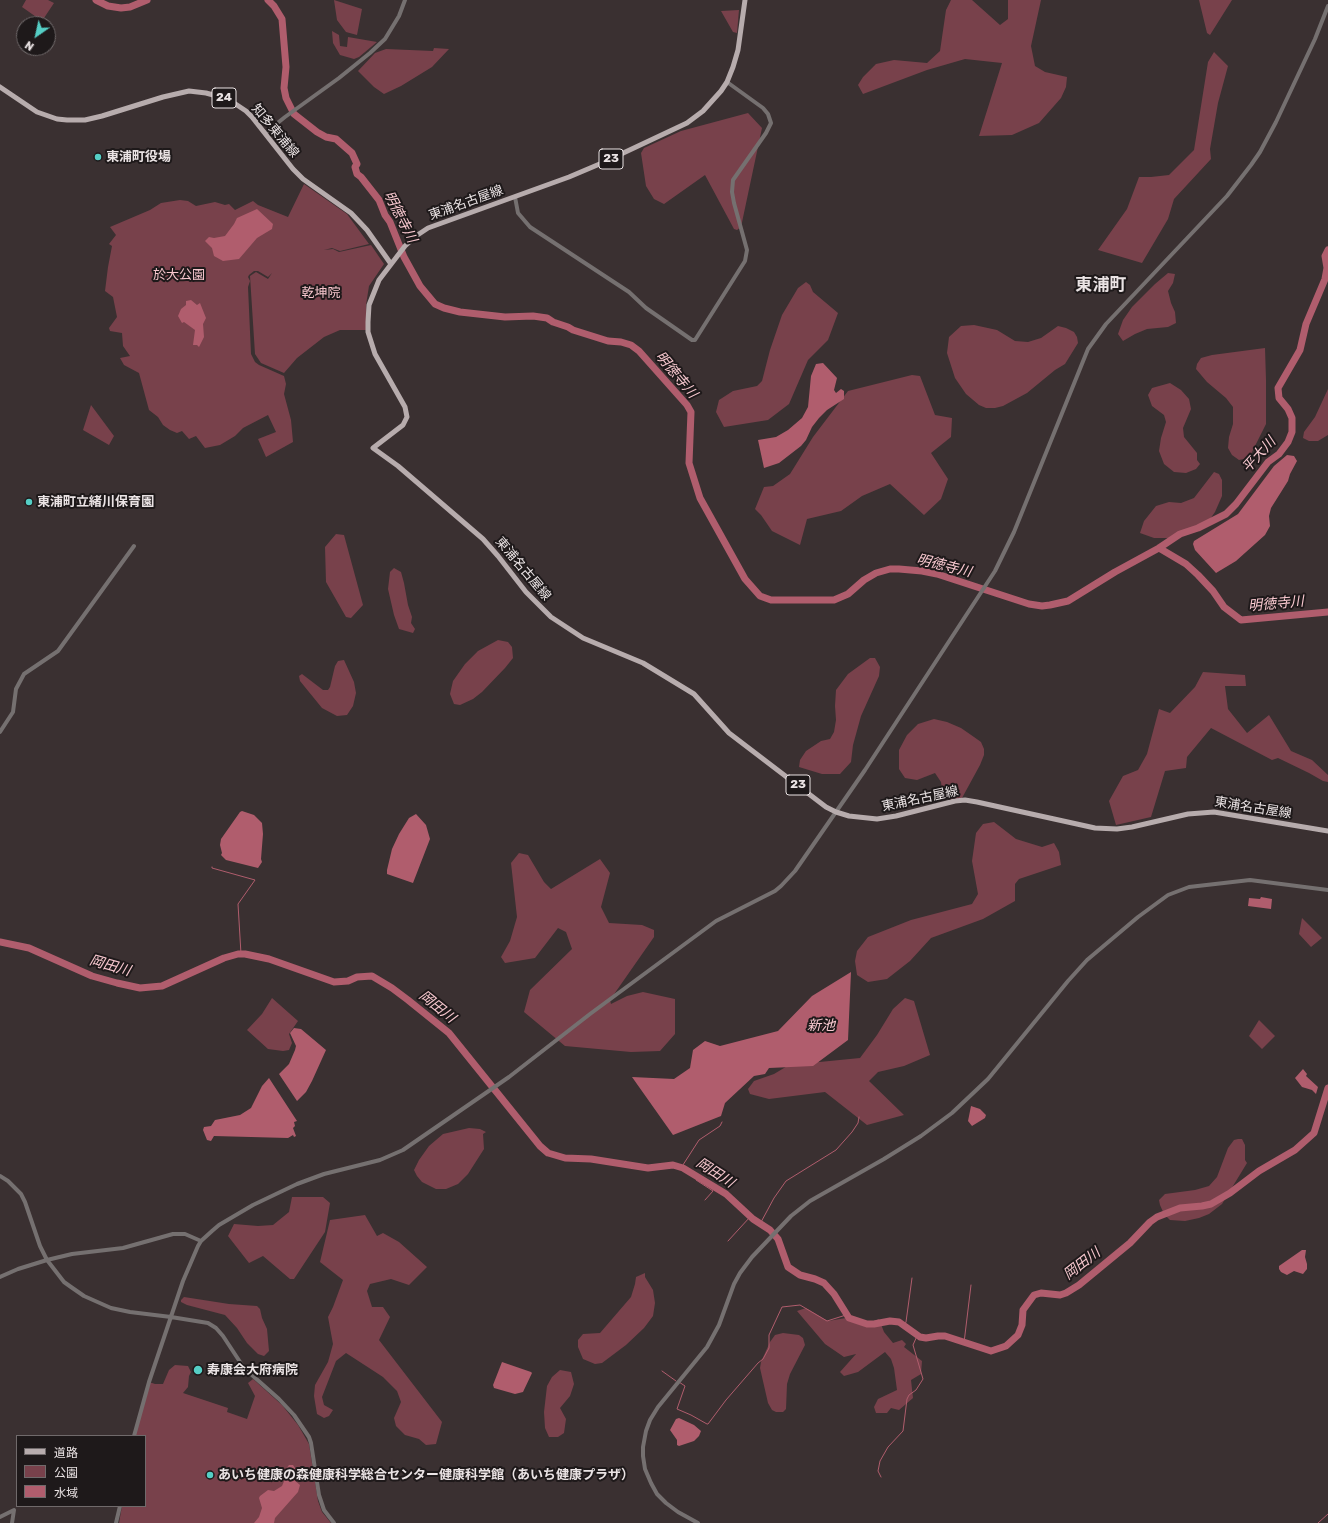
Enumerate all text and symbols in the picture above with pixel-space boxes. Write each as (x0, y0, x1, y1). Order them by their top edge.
north arrow (16, 16, 56, 56)
text: N (23, 38, 36, 53)
road number: 24 (212, 88, 236, 108)
street label: 知多東浦線 (248, 101, 302, 161)
place label: 東浦町役場 (106, 149, 171, 165)
road number: 23 (599, 149, 623, 169)
marker: 東浦町役場 (93, 152, 103, 162)
street label: 東浦名古屋線 (427, 182, 505, 224)
water label: 明徳寺川 (380, 188, 420, 246)
park label: 於大公園 (153, 267, 205, 283)
district label: 東浦町 (1076, 275, 1126, 295)
park label: 乾坤院 (302, 285, 340, 301)
water label: 明徳寺川 (652, 348, 700, 402)
water label: 平大川 (1239, 434, 1279, 476)
place label: 東浦町立緒川保育園 (37, 494, 154, 510)
marker: 東浦町立緒川保育園 (24, 497, 34, 507)
street label: 東浦名古屋線 (492, 534, 554, 604)
water label: 明徳寺川 (915, 551, 973, 581)
water label: 明徳寺川 (1247, 593, 1305, 615)
road number: 23 (786, 775, 810, 795)
street label: 東浦名古屋線 (880, 783, 960, 815)
street label: 東浦名古屋線 (1213, 794, 1293, 822)
water label: 岡田川 (87, 952, 133, 980)
water label: 岡田川 (415, 987, 459, 1027)
water label: 新池 (807, 1018, 835, 1034)
water label: 岡田川 (693, 1155, 737, 1191)
water label: 岡田川 (1060, 1244, 1104, 1284)
place label: 寿康会大府病院 (207, 1362, 298, 1378)
marker: 寿康会大府病院 (192, 1364, 204, 1376)
legend (16, 1435, 146, 1507)
text: 道路 (54, 1446, 78, 1460)
text: 公園 (54, 1466, 78, 1480)
place label: あいち健康の森健康科学総合センター健康科学館（あいち健康プラザ） (218, 1467, 634, 1483)
marker: あいち健康の森健康科学総合センター健康科学館（あいち健康プラザ） (205, 1470, 215, 1480)
text: 水域 (54, 1486, 78, 1500)

